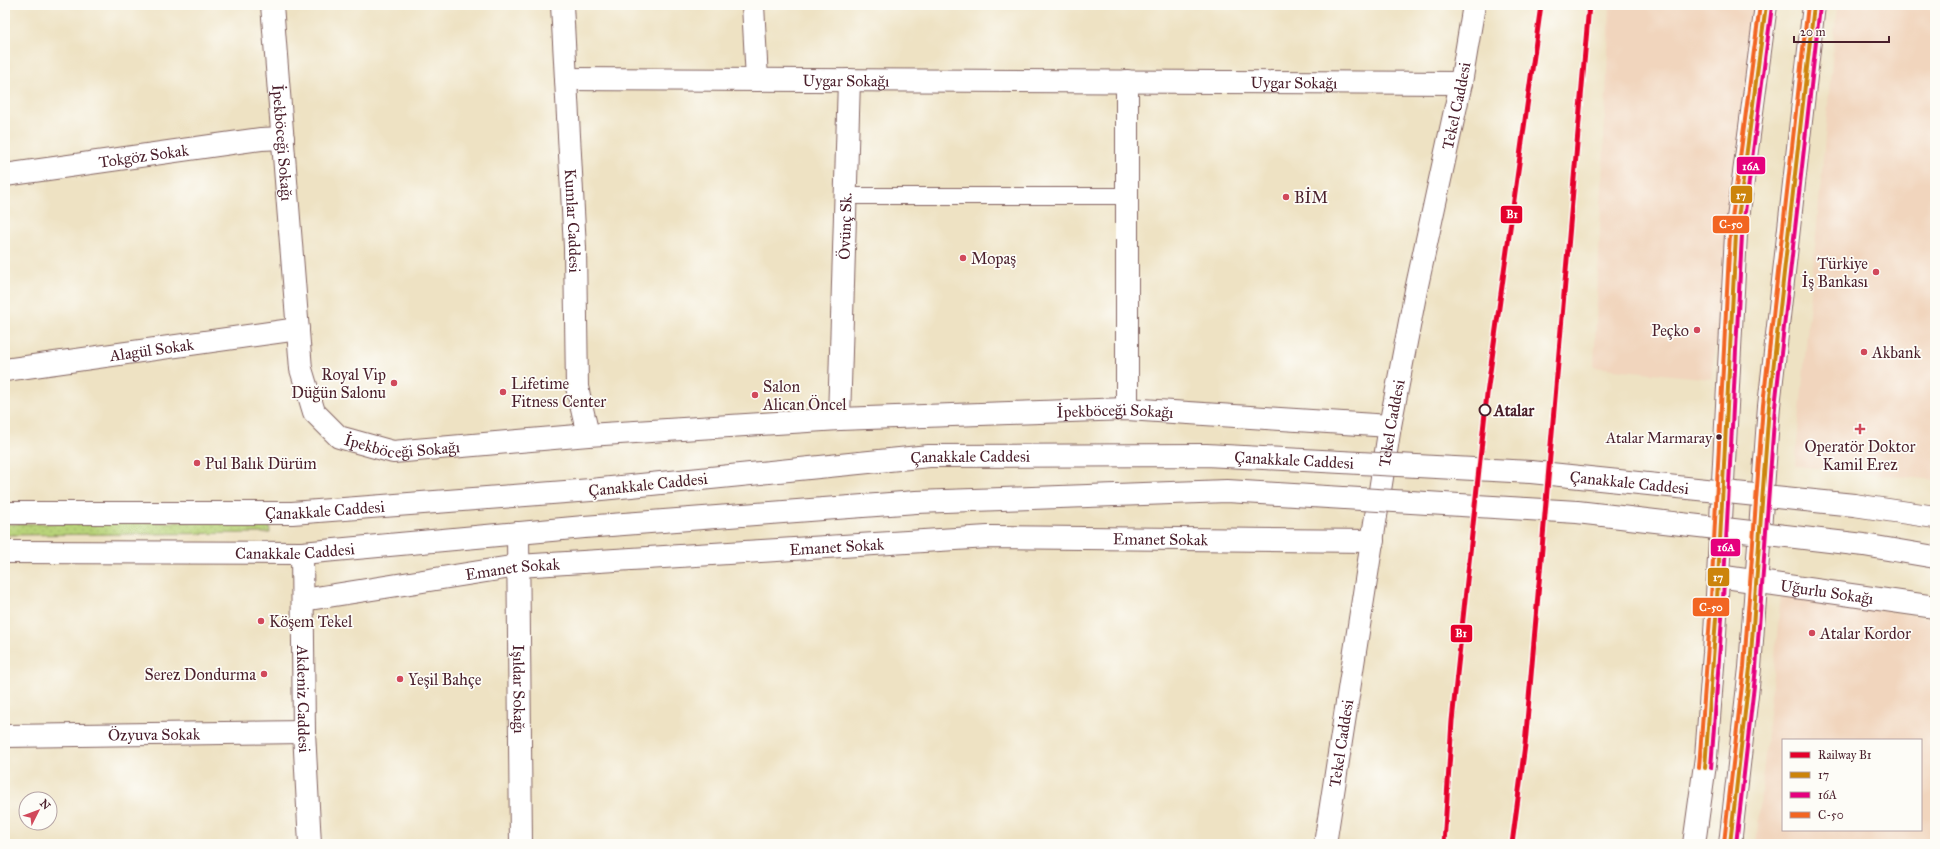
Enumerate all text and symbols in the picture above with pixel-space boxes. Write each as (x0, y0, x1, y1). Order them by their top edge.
scale bar (1794, 18, 1889, 44)
text: 20 m (1800, 25, 1826, 39)
street label: Tekel Caddesi (1438, 60, 1474, 151)
street label: Uygar Sokağı (802, 71, 890, 91)
street label: Uygar Sokağı (1250, 73, 1338, 93)
street label: İpekböceği Sokağı (268, 83, 297, 202)
street label: Tokgöz Sokak (98, 140, 190, 172)
line badge: 16A (1736, 156, 1766, 175)
text: 16A (1742, 160, 1760, 173)
street label: Kumlar Caddesi (561, 168, 584, 274)
line badge: 17 (1730, 185, 1753, 204)
place label: BİM (1294, 187, 1328, 207)
text: 17 (1736, 189, 1746, 202)
street label: Övünç Sk. (834, 192, 856, 260)
marker: BİM (1281, 192, 1291, 202)
line badge: B1 (1500, 205, 1523, 224)
text: B1 (1506, 208, 1518, 221)
line badge: C-50 (1712, 215, 1750, 234)
text: C-50 (1719, 218, 1743, 231)
place label: Mopaş (971, 249, 1016, 268)
marker: Mopaş (958, 253, 968, 263)
place label: Türkiye İş Bankası (1801, 254, 1869, 291)
marker: Türkiye İş Bankası (1871, 267, 1881, 277)
place label: Peçko (1651, 321, 1689, 340)
marker: Peçko (1692, 325, 1702, 335)
street label: Alagül Sokak (107, 335, 195, 365)
place label: Akbank (1871, 343, 1921, 362)
marker: Akbank (1859, 347, 1869, 357)
place label: Royal Vip Düğün Salonu (291, 365, 386, 403)
place label: Lifetime Fitness Center (511, 374, 606, 411)
place label: Salon Alican Öncel (762, 377, 847, 414)
street label: Tekel Caddesi (1375, 377, 1409, 468)
marker: Royal Vip Düğün Salonu (389, 378, 399, 388)
marker: Lifetime Fitness Center (498, 387, 508, 397)
marker: Salon Alican Öncel (750, 390, 760, 400)
street label: İpekböceği Sokağı (1056, 400, 1175, 423)
place label: Atalar (1493, 401, 1535, 420)
marker: Atalar (1478, 403, 1492, 417)
marker: Operatör Doktor Kamil Erez (1854, 423, 1866, 435)
street label: İpekböceği Sokağı (342, 429, 461, 462)
place label: Atalar Marmaray (1605, 429, 1713, 447)
marker: Atalar Marmaray (1714, 432, 1724, 442)
place label: Operatör Doktor Kamil Erez (1805, 437, 1915, 474)
street label: Çanakkale Caddesi (910, 447, 1031, 468)
street label: Çanakkale Caddesi (1234, 447, 1355, 473)
place label: Pul Balık Dürüm (205, 454, 317, 473)
marker: Pul Balık Dürüm (192, 458, 202, 468)
street label: Çanakkale Caddesi (1569, 467, 1690, 498)
street label: Çanakkale Caddesi (588, 469, 709, 500)
street label: Çanakkale Caddesi (265, 497, 386, 523)
street label: Emanet Sokak (1113, 529, 1209, 549)
street label: Emanet Sokak (789, 534, 885, 559)
line badge: 16A (1710, 538, 1741, 557)
street label: Canakkale Caddesi (235, 539, 356, 563)
text: 16A (1717, 541, 1735, 554)
street label: Emanet Sokak (464, 554, 561, 584)
line badge: 17 (1707, 567, 1730, 587)
text: 17 (1713, 571, 1723, 584)
street label: Uğurlu Sokağı (1779, 576, 1875, 609)
line badge: C-50 (1692, 597, 1730, 617)
text: C-50 (1699, 601, 1723, 614)
place label: Köşem Tekel (269, 612, 353, 631)
marker: Köşem Tekel (256, 616, 266, 626)
line badge: B1 (1450, 624, 1473, 643)
place label: Atalar Kordor (1819, 624, 1911, 643)
text: B1 (1455, 627, 1467, 640)
marker: Atalar Kordor (1807, 628, 1817, 638)
street label: Akdeniz Caddesi (293, 644, 314, 754)
street label: Işıldar Sokağı (509, 644, 529, 734)
place label: Serez Dondurma (145, 665, 256, 684)
marker: Serez Dondurma (259, 669, 269, 679)
place label: Yeşil Bahçe (408, 670, 482, 689)
marker: Yeşil Bahçe (395, 674, 405, 684)
street label: Tekel Caddesi (1325, 697, 1357, 789)
street label: Özyuva Sokak (108, 724, 201, 745)
legend (1782, 739, 1922, 831)
text: Railway B1 (1818, 748, 1872, 762)
text: 17 (1818, 768, 1829, 782)
text: 16A (1818, 788, 1837, 802)
north arrow (18, 791, 58, 831)
text: N (37, 797, 53, 813)
text: C-50 (1818, 808, 1844, 822)

